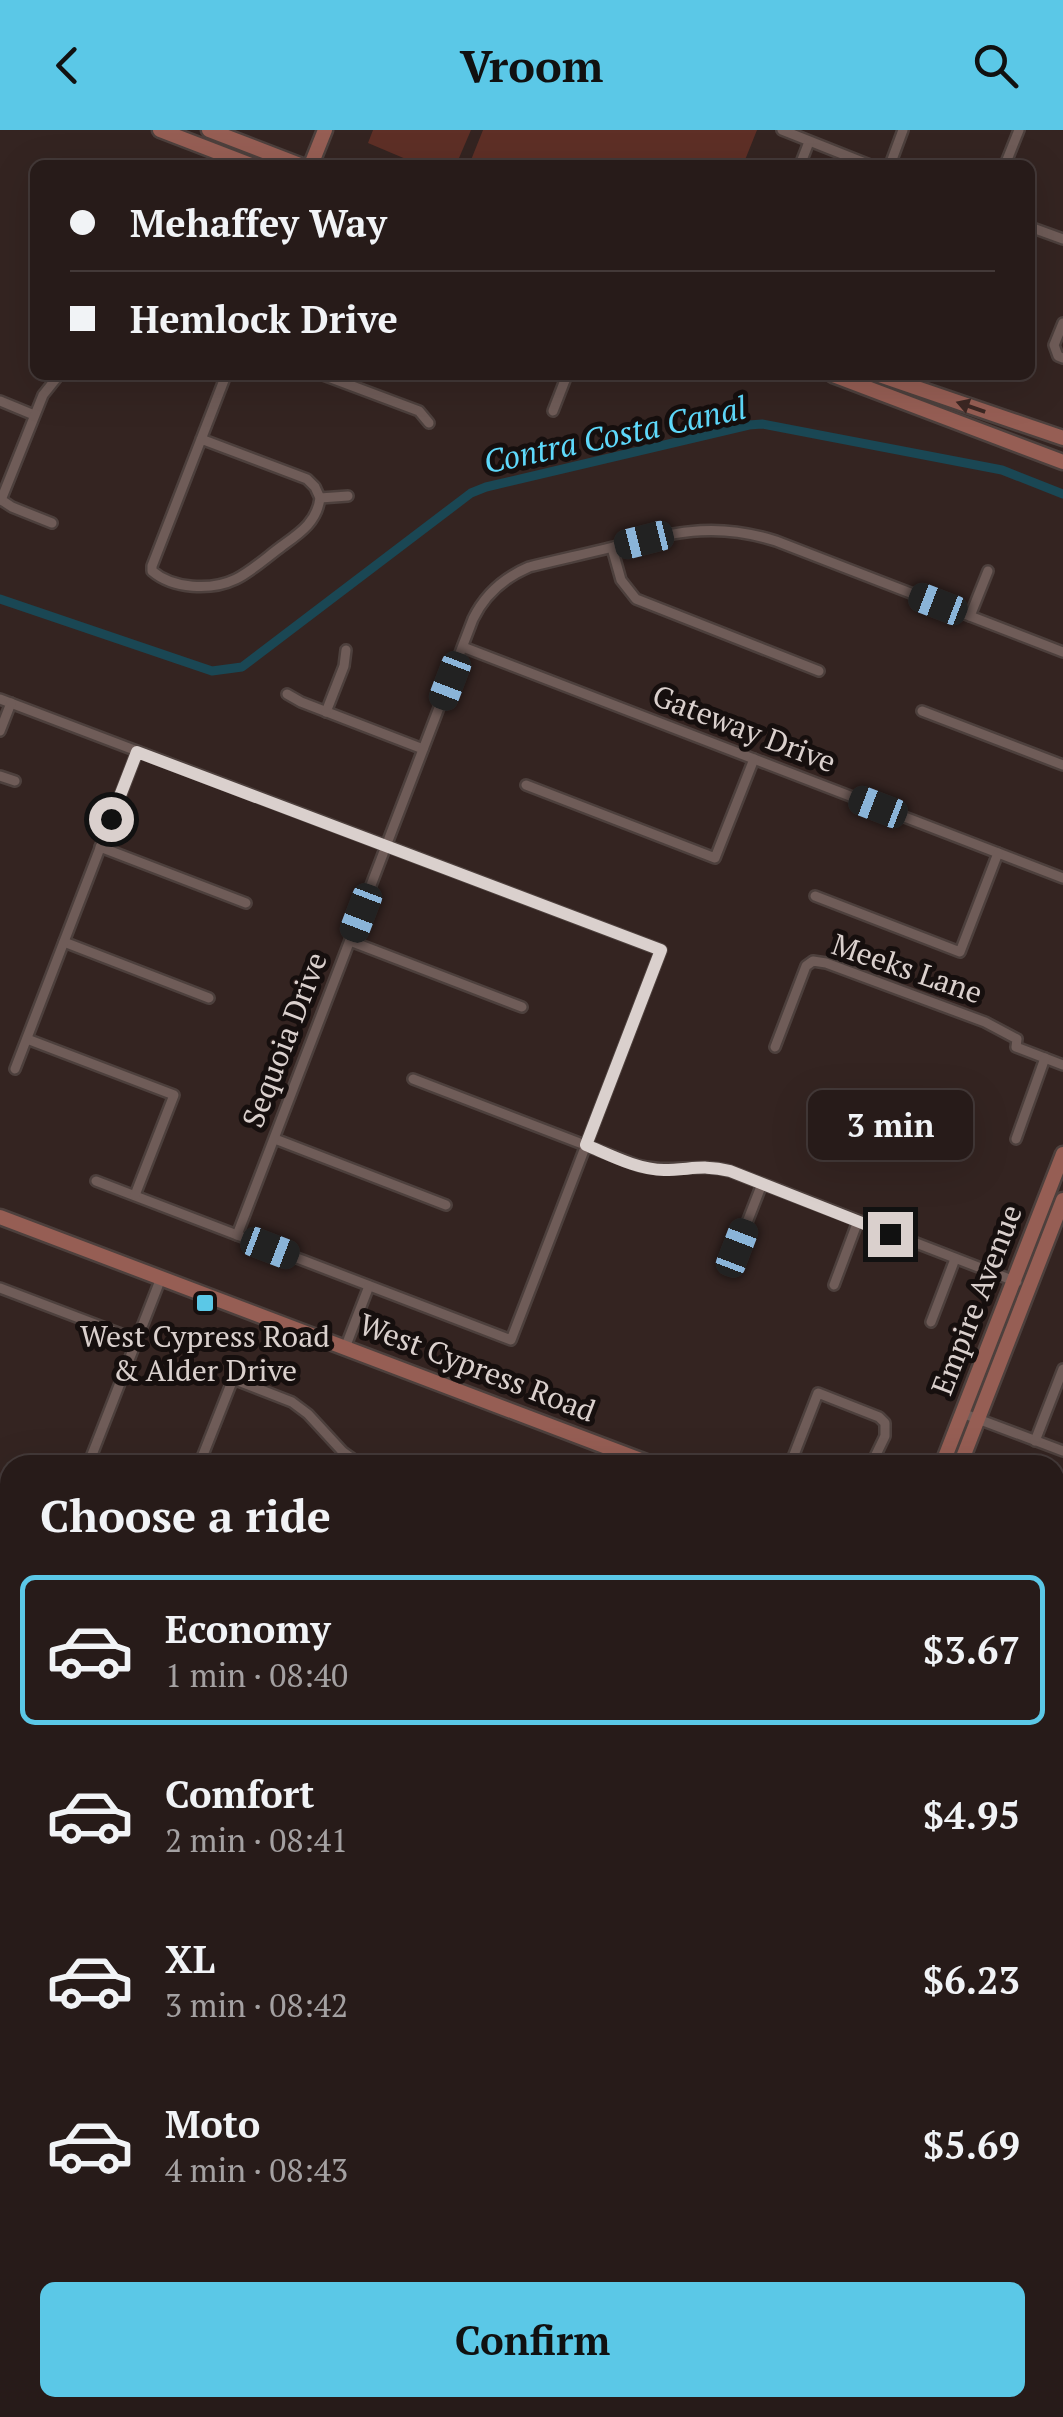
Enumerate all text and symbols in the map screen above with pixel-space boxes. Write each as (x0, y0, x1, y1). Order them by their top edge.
text: Vroom (460, 35, 603, 95)
icon: back (40, 38, 95, 93)
icon: search (968, 38, 1023, 93)
text: Mehaffey Way (130, 198, 387, 248)
text: Hemlock Drive (130, 294, 398, 344)
water label: Contra Costa Canal (480, 386, 750, 482)
one-way arrow (955, 399, 985, 414)
car (611, 518, 677, 562)
car (905, 579, 971, 629)
car (425, 648, 475, 714)
street label: Gateway Drive (647, 675, 842, 781)
car (845, 782, 911, 832)
route start (89, 797, 134, 842)
car (336, 880, 386, 946)
street label: Meeks Lane (827, 924, 988, 1012)
street label: Sequoia Drive (232, 946, 336, 1133)
callout: 3 min (808, 1089, 972, 1159)
text: 3 min (847, 1104, 934, 1146)
street label: Empire Avenue (921, 1199, 1031, 1401)
route end (868, 1212, 913, 1257)
car (712, 1215, 762, 1281)
car (237, 1223, 303, 1273)
marker: West Cypress Road & Alder Drive (194, 1292, 216, 1314)
street label: West Cypress Road (354, 1304, 601, 1431)
place label: West Cypress Road & Alder Drive (80, 1316, 330, 1390)
text: Choose a ride (40, 1485, 331, 1545)
text: Economy (165, 1604, 331, 1654)
icon: car (45, 1605, 135, 1695)
text: $3.67 (923, 1625, 1020, 1675)
text: 1 min · 08:40 (165, 1654, 348, 1696)
text: Comfort (165, 1769, 314, 1819)
icon: car (45, 1770, 135, 1860)
text: $4.95 (923, 1790, 1020, 1840)
text: 2 min · 08:41 (165, 1819, 348, 1861)
text: XL (165, 1934, 215, 1984)
icon: car (45, 1935, 135, 2025)
text: $6.23 (923, 1955, 1020, 2005)
text: 3 min · 08:42 (165, 1984, 348, 2026)
text: Moto (165, 2099, 260, 2149)
icon: car (45, 2100, 135, 2190)
text: $5.69 (923, 2120, 1020, 2170)
text: 4 min · 08:43 (165, 2149, 348, 2191)
button: Confirm (40, 2282, 1025, 2397)

